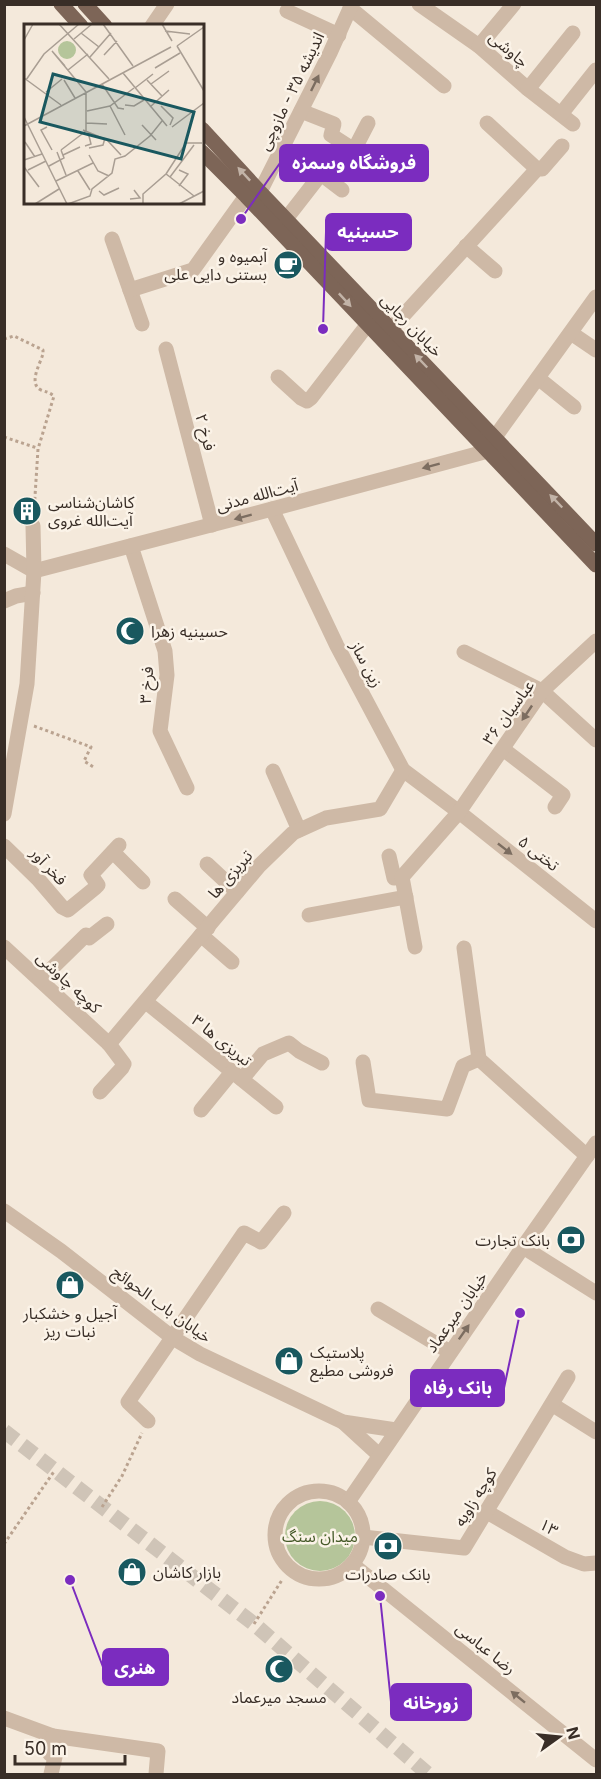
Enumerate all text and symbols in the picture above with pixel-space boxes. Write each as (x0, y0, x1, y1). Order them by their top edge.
inset map (24, 24, 204, 204)
street label: چاوشی (484, 27, 533, 72)
street label: اندیشه ۳۵ - مازوچی (254, 29, 329, 154)
one-way arrow (310, 75, 320, 92)
callout: فروشگاه وسمزه (280, 145, 428, 181)
text: فروشگاه وسمزه (292, 152, 416, 174)
one-way arrow (237, 167, 251, 181)
callout: حسینیه (326, 214, 411, 250)
text: حسینیه (337, 221, 399, 242)
place label: آبمیوه و بستنی دایی علی (164, 246, 268, 284)
cafe icon: آبمیوه و بستنی دایی علی (272, 249, 304, 281)
street label: خیابان رجایی (377, 289, 447, 361)
one-way arrow (338, 293, 352, 308)
one-way arrow (415, 354, 429, 368)
street label: فرخ ۲ (189, 411, 220, 453)
one-way arrow (422, 462, 440, 471)
street label: آیت‌الله مدنی (214, 474, 301, 516)
place label: کاشان‌شناسی آیت‌الله غروی (48, 492, 135, 530)
one-way arrow (549, 494, 563, 509)
building icon: کاشان‌شناسی آیت‌الله غروی (11, 495, 43, 527)
one-way arrow (234, 513, 252, 522)
mosque icon: حسینیه زهرا (114, 615, 146, 647)
place label: حسینیه زهرا (151, 621, 228, 641)
street label: زین ساز (346, 637, 387, 691)
street label: فرخ ۳ (135, 666, 160, 705)
street label: عباسیان ۳۶ (478, 676, 538, 748)
one-way arrow (521, 705, 533, 721)
street label: تختی ۵ (515, 831, 564, 875)
street label: فخر آور (26, 842, 72, 889)
one-way arrow (497, 842, 513, 855)
street label: تبریزی ها (204, 845, 257, 902)
street label: کوچه چاوشی (32, 947, 106, 1018)
street label: تبریزی ها ۳ (188, 1010, 256, 1070)
bank icon: بانک تجارت (555, 1224, 587, 1256)
place label: بانک تجارت (475, 1230, 550, 1250)
street label: خیابان باب الحوائج (107, 1261, 216, 1349)
street label: خیابان میرعماد (421, 1268, 491, 1356)
shop icon: آجیل و خشکبار نبات ریز (54, 1269, 86, 1301)
place label: آجیل و خشکبار نبات ریز (22, 1303, 118, 1341)
one-way arrow (458, 1325, 470, 1341)
place label: پلاستیک فروشی مطیع (310, 1342, 394, 1383)
shop icon: پلاستیک فروشی مطیع (273, 1345, 305, 1377)
callout: بانک رفاه (411, 1370, 504, 1406)
text: بانک رفاه (424, 1377, 492, 1399)
street label: کوچه زاویه (449, 1464, 502, 1530)
street label: ۱۳ (536, 1514, 562, 1540)
park label: میدان سنگ (282, 1526, 358, 1546)
bank icon: بانک صادرات (372, 1530, 404, 1562)
shop icon: بازار کاشان (116, 1556, 148, 1588)
place label: بازار کاشان (153, 1562, 221, 1582)
place label: بانک صادرات (345, 1564, 431, 1584)
street label: رضا عباسی (452, 1618, 520, 1678)
callout: هنری (103, 1649, 168, 1685)
mosque icon: مسجد میرعماد (263, 1653, 295, 1685)
text: هنری (114, 1657, 156, 1679)
callout: زورخانه (391, 1684, 471, 1720)
place label: مسجد میرعماد (231, 1687, 327, 1707)
one-way arrow (510, 1691, 526, 1704)
text: زورخانه (403, 1692, 459, 1714)
north arrow (529, 1707, 589, 1767)
text: N (562, 1725, 585, 1742)
scale bar (15, 1728, 124, 1766)
text: 50 m (24, 1738, 67, 1759)

